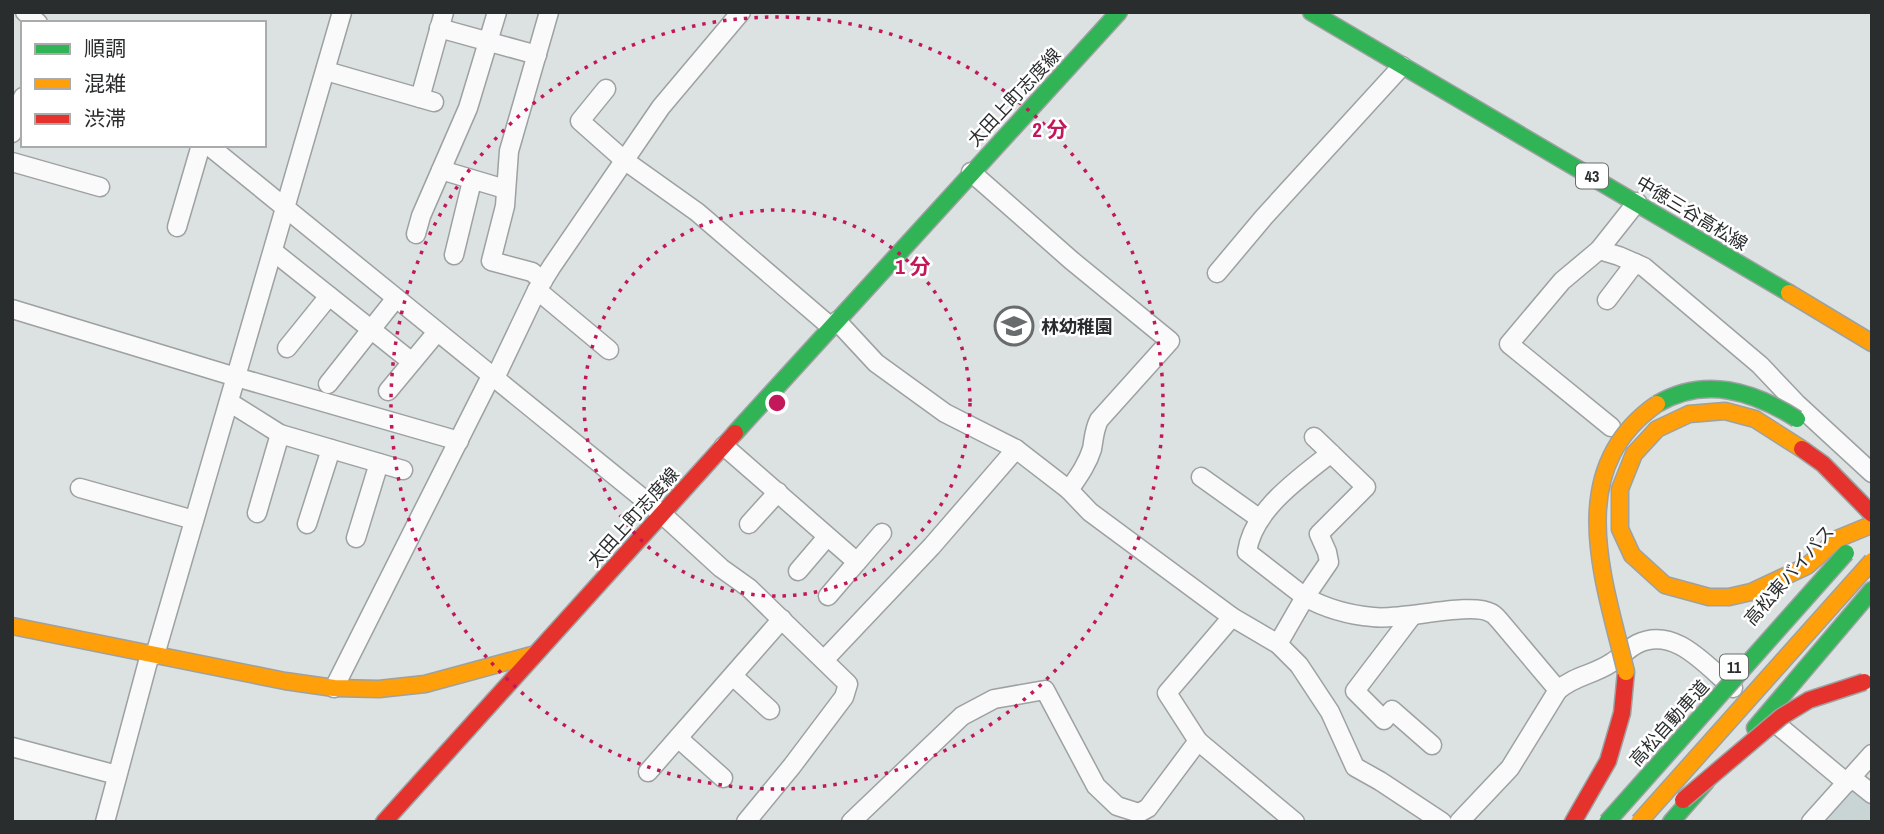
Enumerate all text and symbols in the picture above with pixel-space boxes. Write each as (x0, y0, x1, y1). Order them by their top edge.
legend (21, 21, 266, 147)
text: 順調 (84, 34, 126, 63)
street label: 太田上町志度線 (962, 42, 1066, 152)
text: 混雑 (84, 69, 126, 98)
text: 渋滞 (84, 104, 126, 133)
text: 2 分 (1032, 115, 1068, 144)
road number: 43 (1576, 164, 1608, 188)
street label: 中徳三谷高松線 (1632, 170, 1752, 256)
text: 1 分 (895, 252, 931, 281)
school or university icon: 林幼稚園 (993, 305, 1035, 347)
place label: 林幼稚園 (1041, 314, 1113, 339)
centre of rings (765, 391, 789, 415)
street label: 太田上町志度線 (582, 462, 684, 572)
street label: 高松東バイパス (1738, 519, 1840, 631)
road number: 11 (1720, 654, 1748, 680)
street label: 高松自動車道 (1624, 675, 1714, 771)

